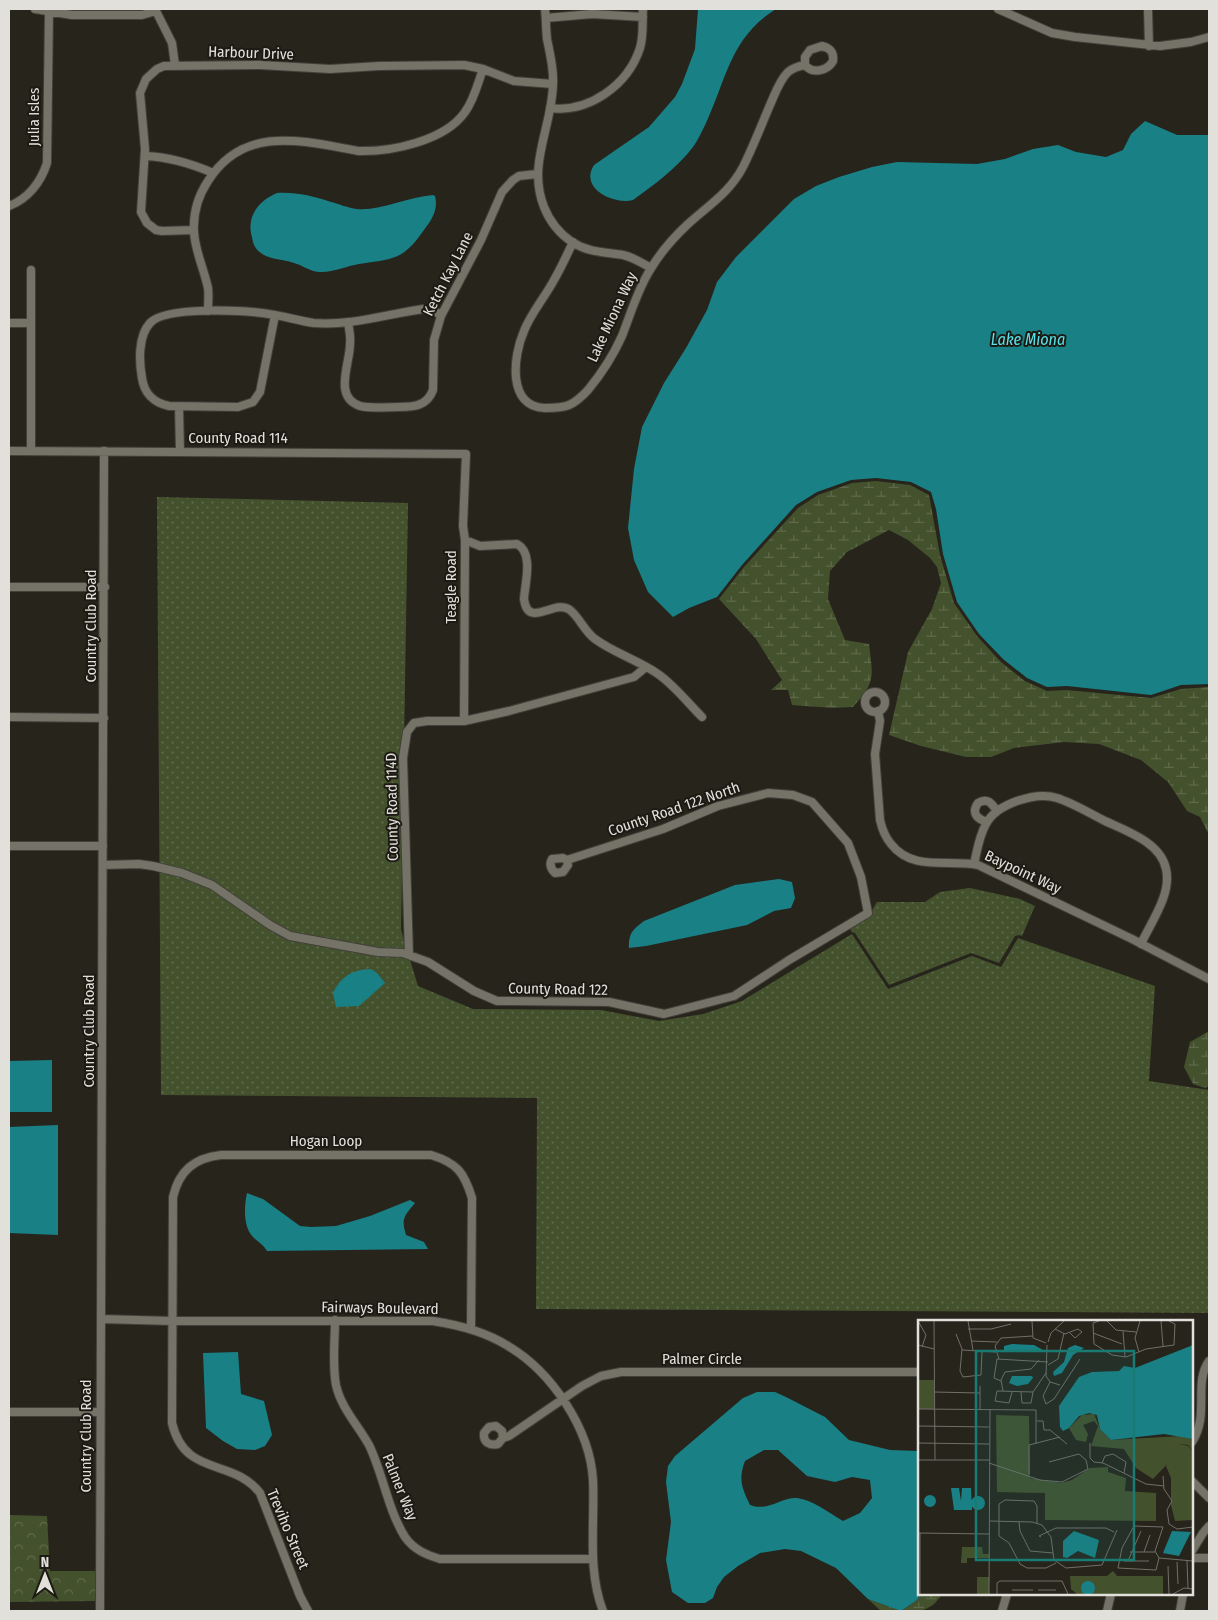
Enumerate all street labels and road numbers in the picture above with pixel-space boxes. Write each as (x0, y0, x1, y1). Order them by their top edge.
street label: Harbour Drive (208, 43, 294, 63)
street label: Julia Isles (25, 88, 43, 146)
street label: Ketch Kay Lane (419, 229, 477, 319)
street label: Lake Miona Way (583, 269, 641, 365)
street label: County Road 114 (188, 429, 288, 447)
street label: Teagle Road (442, 550, 460, 624)
street label: Country Club Road (82, 569, 100, 683)
street label: County Road 114D (382, 753, 402, 861)
street label: County Road 122 North (606, 778, 742, 840)
street label: Baypoint Way (982, 846, 1065, 898)
street label: Country Club Road (80, 974, 98, 1088)
street label: County Road 122 (508, 979, 608, 999)
street label: Hogan Loop (290, 1132, 362, 1150)
street label: Fairways Boulevard (321, 1298, 439, 1318)
street label: Palmer Circle (662, 1350, 742, 1368)
street label: Country Club Road (77, 1379, 95, 1493)
street label: Palmer Way (378, 1451, 422, 1523)
street label: Treviho Street (263, 1486, 313, 1572)

